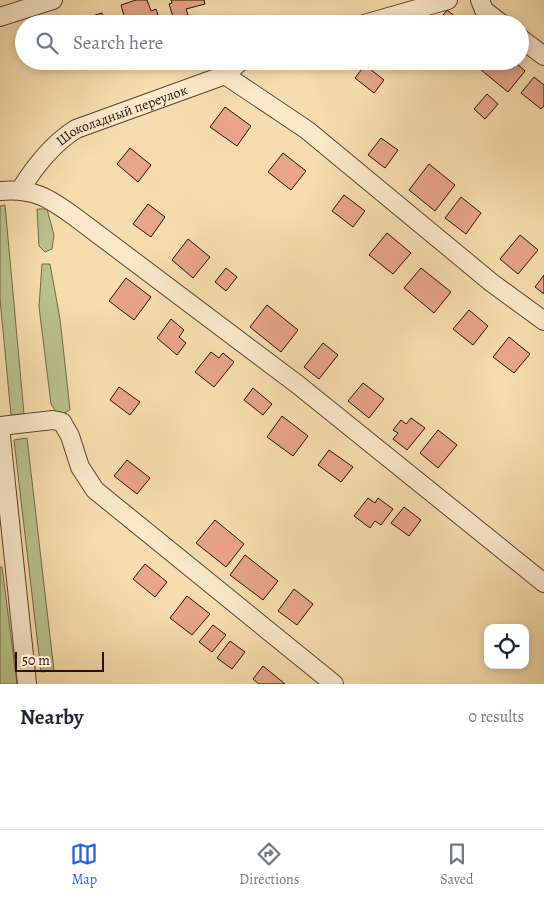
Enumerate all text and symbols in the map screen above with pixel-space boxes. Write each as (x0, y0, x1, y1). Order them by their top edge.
search box (15, 15, 529, 70)
icon: search (33, 29, 61, 57)
text: Search here (73, 30, 163, 56)
street label: Шоколадный переулок (52, 80, 190, 150)
map controls (484, 624, 529, 669)
button: locate (484, 624, 529, 669)
scale bar (15, 649, 104, 672)
text: 50 m (22, 651, 50, 670)
text: Nearby (20, 703, 83, 731)
text: 0 results (468, 706, 524, 728)
tab: Map (70, 840, 98, 889)
tab: Directions (239, 840, 299, 889)
tab: Saved (440, 840, 474, 889)

